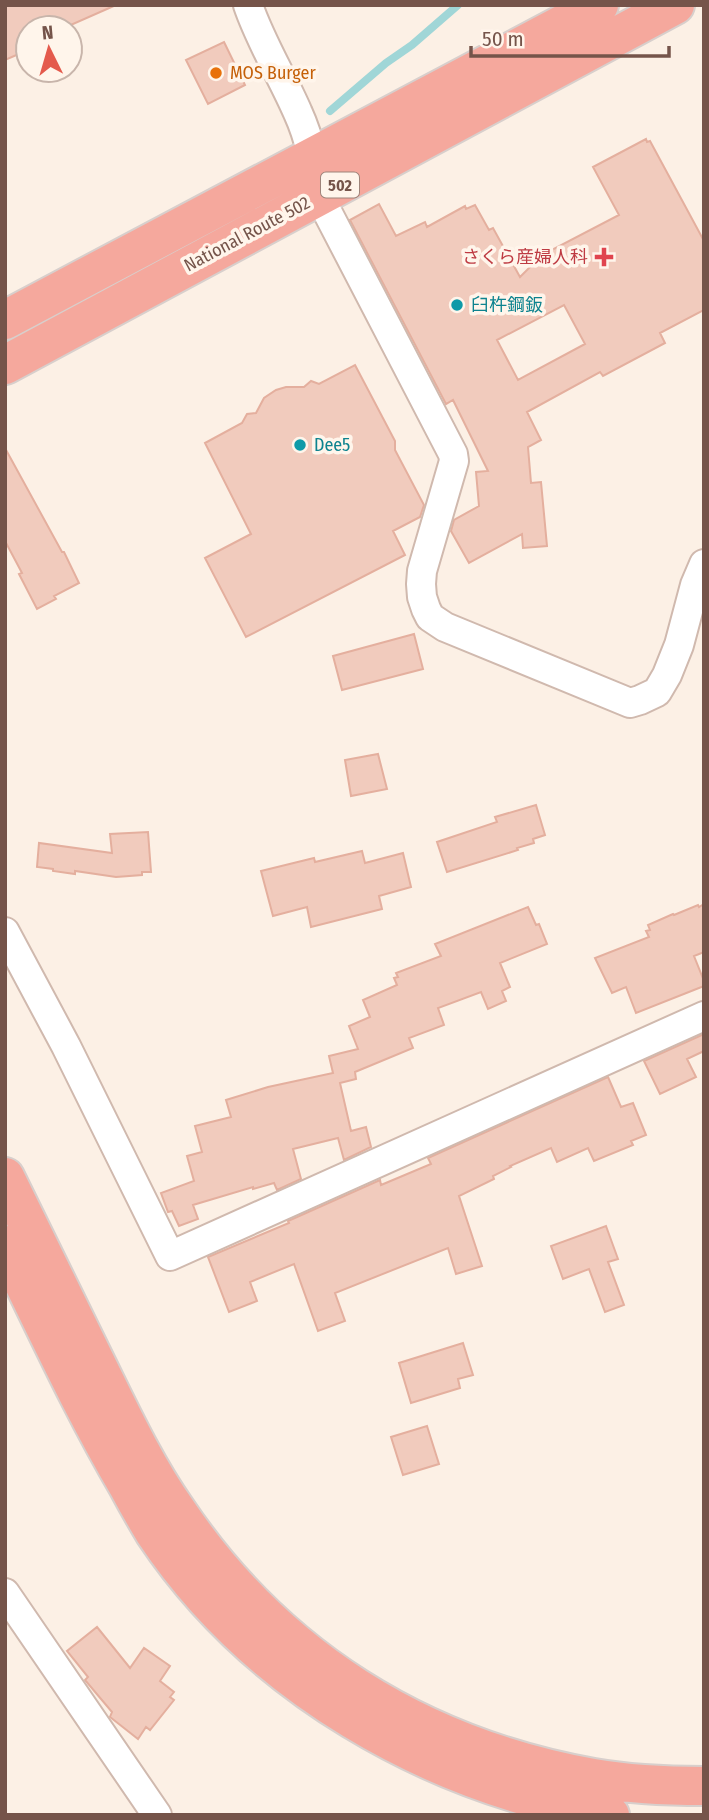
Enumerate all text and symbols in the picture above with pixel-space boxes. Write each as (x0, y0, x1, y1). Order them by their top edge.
north arrow (14, 14, 84, 84)
scale bar (471, 14, 669, 58)
text: N (41, 21, 54, 45)
text: 50 m (482, 26, 524, 52)
place label: MOS Burger (230, 62, 316, 84)
marker: MOS Burger (208, 65, 224, 81)
road number: 502 (321, 172, 359, 197)
street label: National Route 502 (180, 192, 314, 276)
place label: さくら産婦人科 (462, 246, 588, 268)
marker: さくら産婦人科 (594, 247, 614, 267)
place label: 臼杵鋼鈑 (471, 294, 543, 316)
marker: 臼杵鋼鈑 (449, 297, 465, 313)
place label: Dee5 (314, 434, 350, 456)
marker: Dee5 (292, 437, 308, 453)

